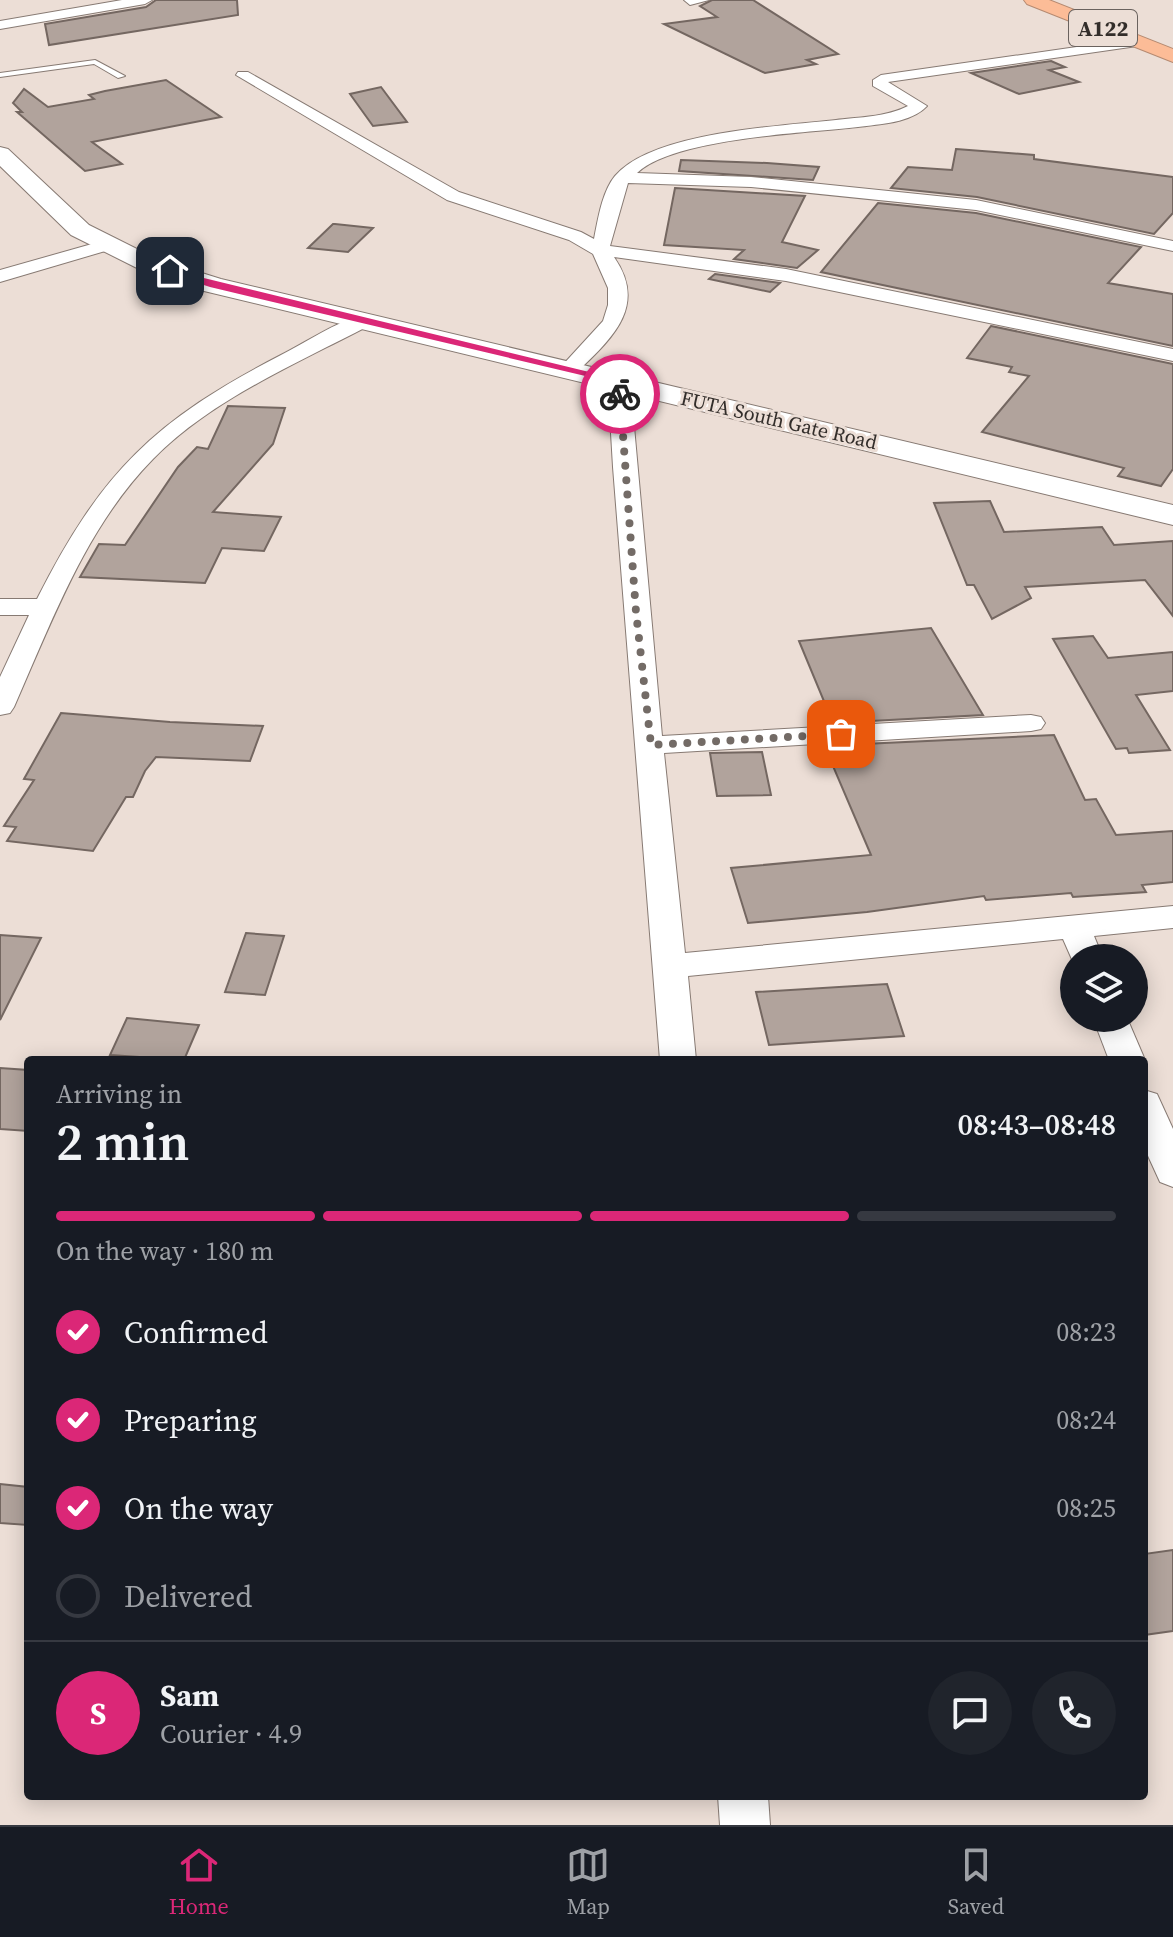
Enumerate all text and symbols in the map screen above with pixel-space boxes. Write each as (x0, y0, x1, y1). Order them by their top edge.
road number: A122 (1069, 10, 1137, 46)
pin (136, 237, 204, 305)
icon: home (148, 249, 192, 293)
courier (580, 354, 660, 434)
icon: bike (598, 372, 642, 416)
street label: FUTA South Gate Road (678, 384, 881, 456)
pin (807, 700, 875, 768)
icon: bag (819, 712, 863, 756)
map controls (1060, 944, 1148, 1032)
button: layers (1060, 944, 1148, 1032)
text: Arriving in (56, 1076, 182, 1112)
text: 08:43–08:48 (957, 1104, 1116, 1145)
text: 2 min (56, 1106, 189, 1177)
text: On the way · 180 m (56, 1233, 274, 1269)
icon: check (56, 1310, 100, 1354)
text: Confirmed (124, 1312, 268, 1353)
text: 08:23 (1056, 1314, 1116, 1350)
icon: check (56, 1398, 100, 1442)
text: Preparing (124, 1400, 257, 1441)
text: 08:24 (1056, 1402, 1116, 1438)
icon: check (56, 1486, 100, 1530)
text: On the way (124, 1488, 273, 1529)
text: 08:25 (1056, 1490, 1116, 1526)
text: Delivered (124, 1576, 252, 1617)
button: chat (928, 1671, 1012, 1755)
button: phone (1032, 1671, 1116, 1755)
text: Sam (160, 1675, 219, 1716)
text: S (90, 1693, 106, 1734)
text: Courier · 4.9 (160, 1716, 302, 1752)
tab: Home (169, 1843, 229, 1921)
tab: Map (566, 1843, 610, 1921)
tab: Saved (948, 1843, 1004, 1921)

